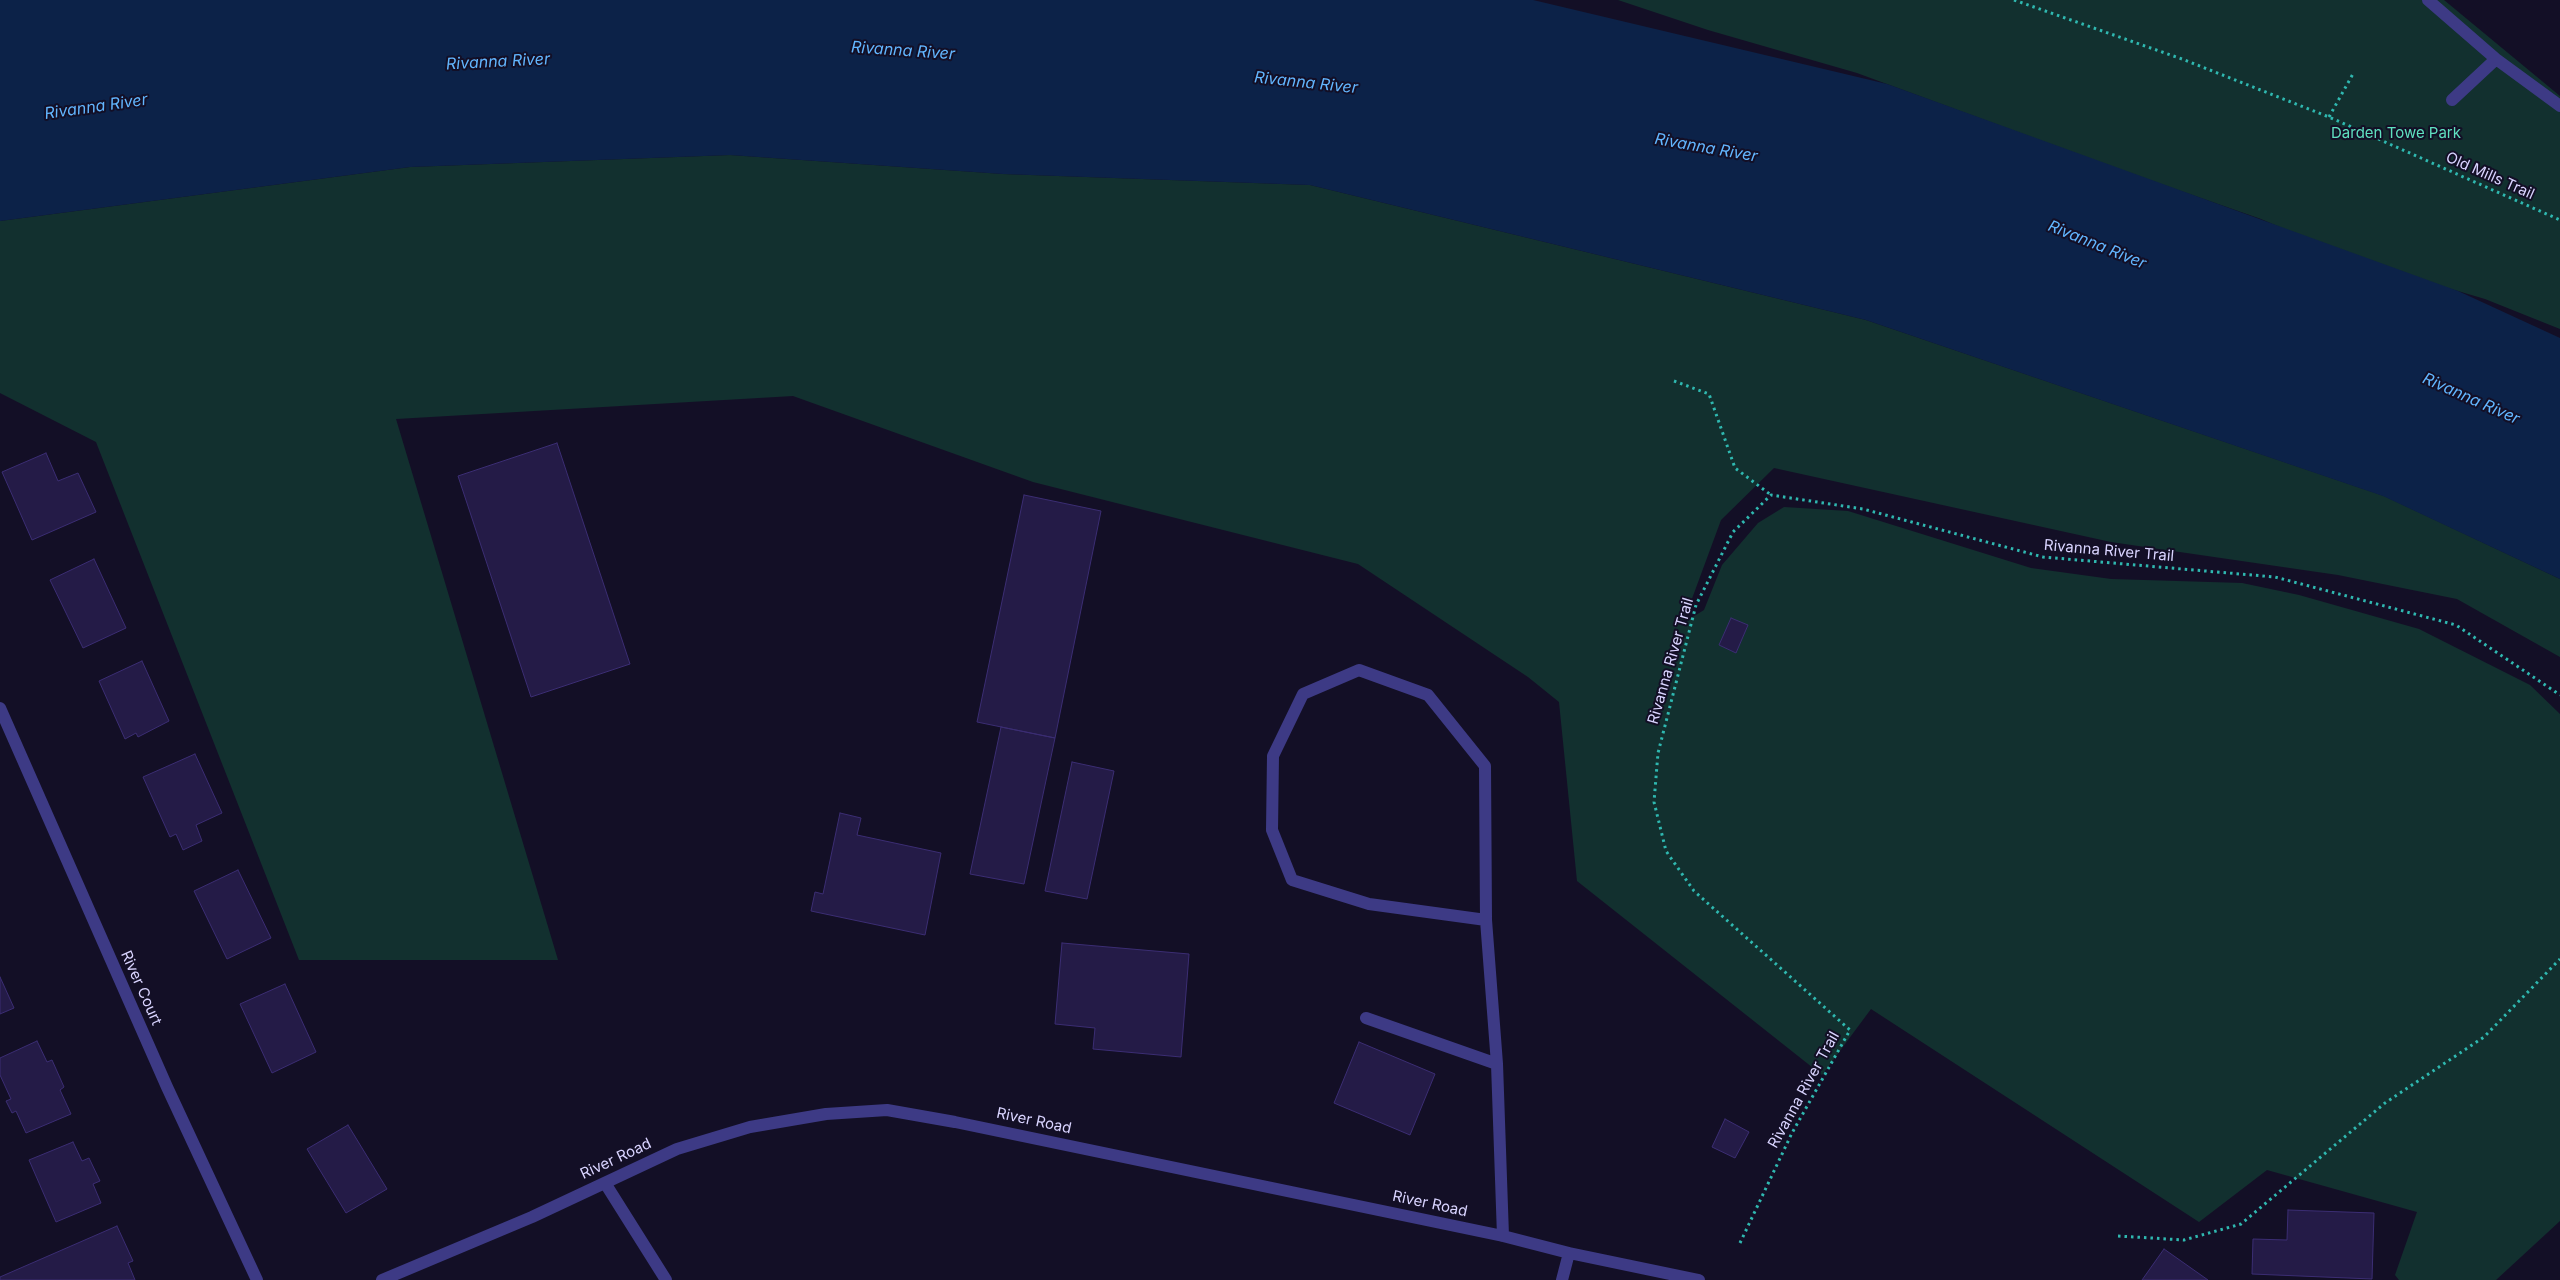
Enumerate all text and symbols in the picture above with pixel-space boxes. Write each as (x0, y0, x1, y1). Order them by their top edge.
water label: Rivanna River (850, 38, 956, 64)
water label: Rivanna River (446, 50, 550, 74)
water label: Rivanna River (1253, 68, 1359, 98)
water label: Rivanna River (43, 90, 149, 124)
park label: Darden Towe Park (2331, 124, 2461, 142)
water label: Rivanna River (1653, 130, 1759, 166)
street label: Old Mills Trail (2443, 148, 2537, 204)
water label: Rivanna River (2045, 217, 2149, 273)
water label: Rivanna River (2420, 369, 2522, 429)
street label: Rivanna River Trail (2043, 536, 2175, 566)
street label: Rivanna River Trail (1644, 596, 1698, 726)
street label: River Court (117, 948, 165, 1028)
street label: Rivanna River Trail (1764, 1029, 1844, 1151)
street label: River Road (995, 1104, 1073, 1138)
street label: River Road (578, 1135, 654, 1183)
street label: River Road (1391, 1187, 1469, 1221)

